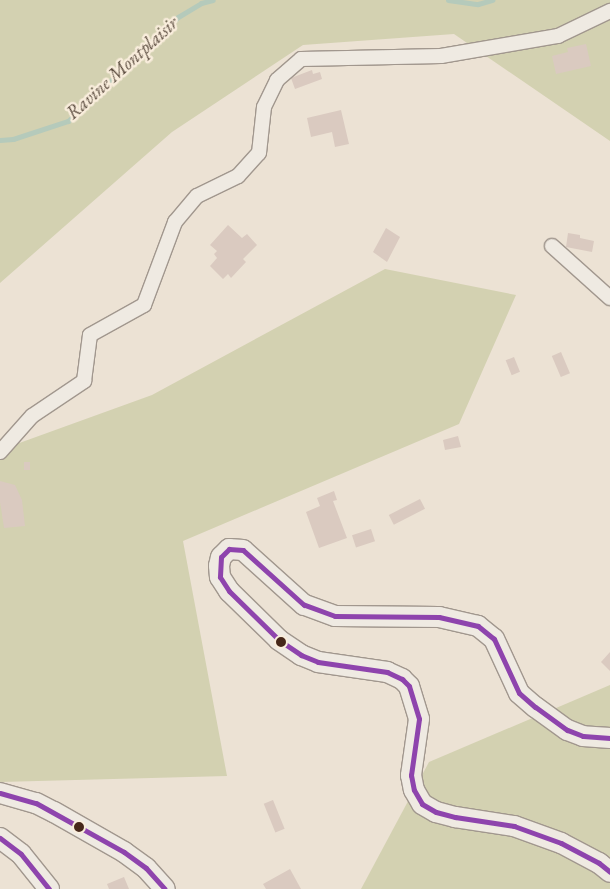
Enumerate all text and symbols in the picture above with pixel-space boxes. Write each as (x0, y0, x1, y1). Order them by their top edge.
water label: Ravine Montplaisir (61, 12, 183, 124)
unlabelled marker (276, 637, 286, 647)
unlabelled marker (74, 822, 84, 832)

